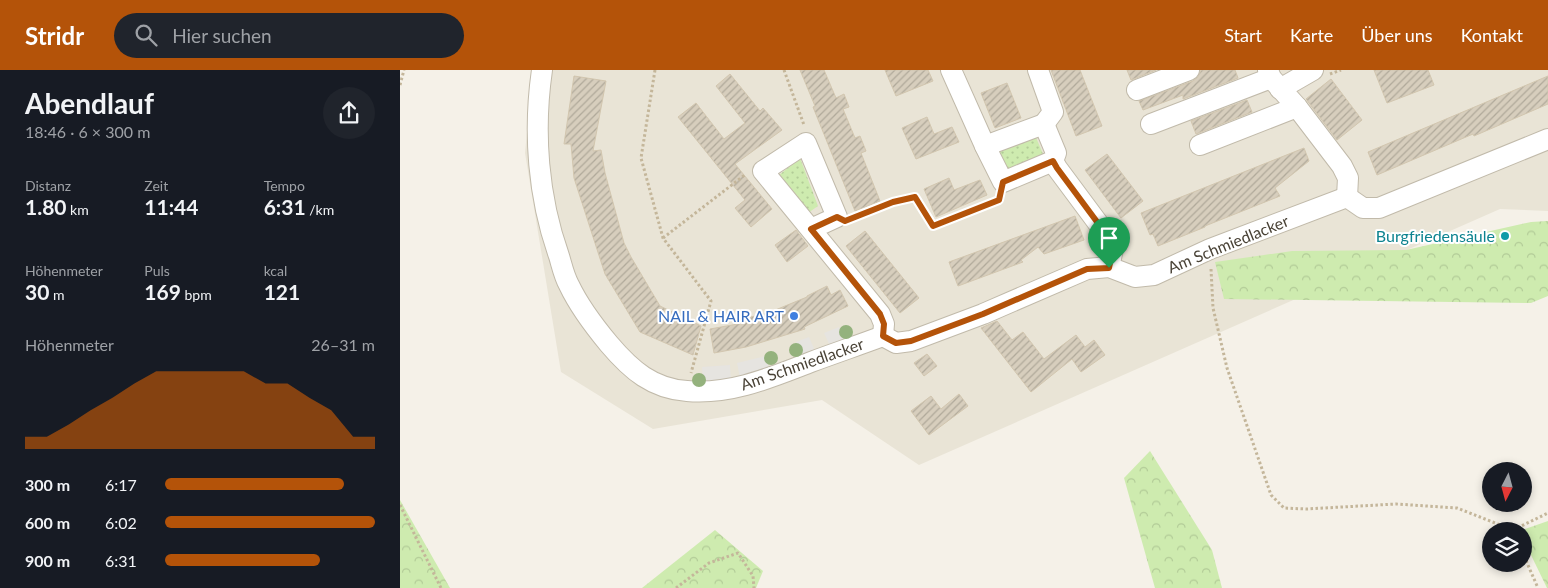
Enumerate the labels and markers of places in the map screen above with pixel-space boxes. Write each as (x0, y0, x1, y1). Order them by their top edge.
pin (1088, 217, 1130, 268)
place label: Burgfriedensäule (1376, 226, 1495, 245)
marker: Burgfriedensäule (1499, 230, 1511, 242)
place label: NAIL & HAIR ART (658, 306, 785, 325)
marker: NAIL & HAIR ART (788, 310, 800, 322)

